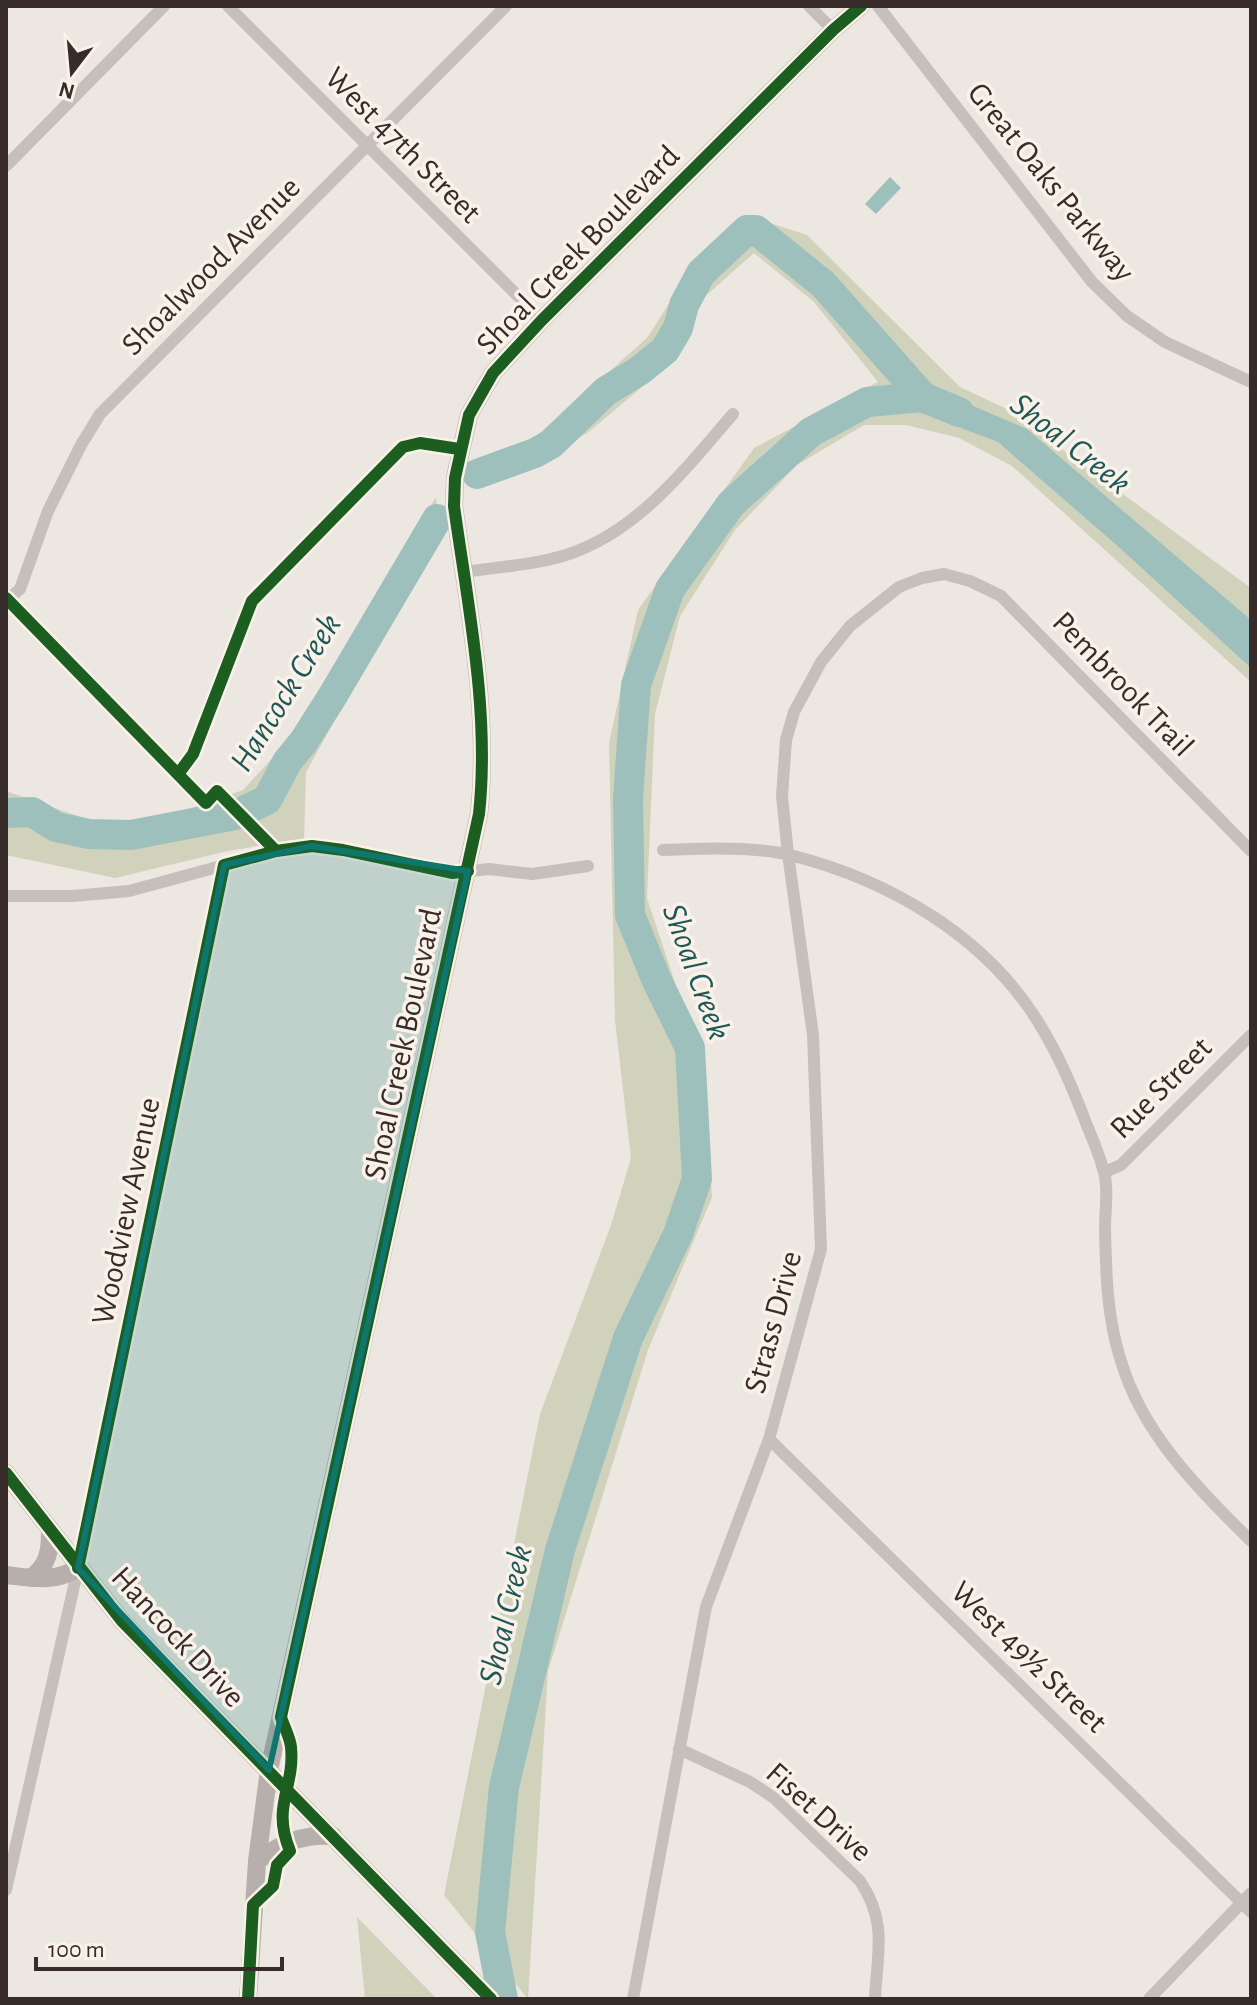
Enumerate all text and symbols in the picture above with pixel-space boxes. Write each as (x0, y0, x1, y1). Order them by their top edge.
north arrow (32, 32, 112, 112)
street label: West 47th Street (319, 61, 487, 229)
street label: Great Oaks Parkway (961, 77, 1141, 288)
text: N (56, 78, 77, 103)
street label: Shoal Creek Boulevard (470, 139, 686, 361)
street label: Shoalwood Avenue (116, 171, 306, 361)
water label: Shoal Creek (1004, 387, 1136, 501)
street label: Pembrook Trail (1046, 605, 1200, 763)
water label: Hancock Creek (224, 608, 348, 778)
water label: Shoal Creek (656, 899, 736, 1045)
street label: Shoal Creek Boulevard (359, 905, 447, 1183)
street label: Rue Street (1104, 1031, 1218, 1145)
street label: Woodview Avenue (86, 1095, 166, 1327)
street label: Strass Drive (739, 1248, 807, 1396)
water label: Shoal Creek (473, 1542, 539, 1688)
street label: Hancock Drive (105, 1561, 251, 1713)
street label: West 49½ Street (945, 1575, 1113, 1739)
street label: Fiset Drive (760, 1757, 878, 1867)
scale bar (36, 1921, 282, 1971)
text: 100 m (48, 1938, 105, 1962)

